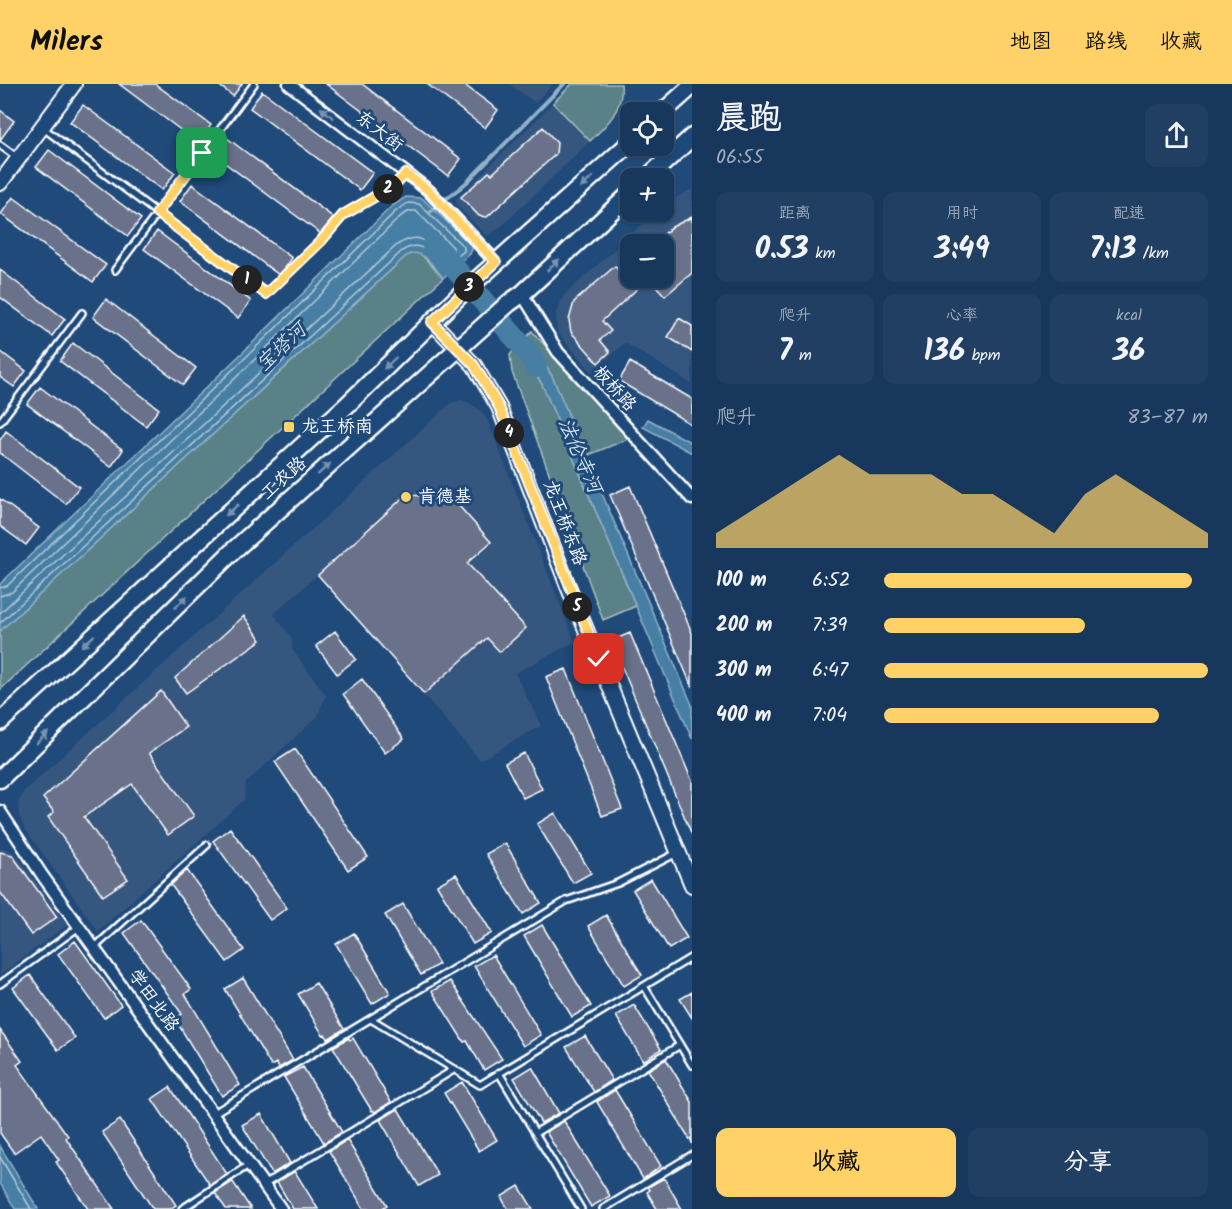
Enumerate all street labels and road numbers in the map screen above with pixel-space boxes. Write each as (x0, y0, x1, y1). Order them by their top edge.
street label: 东大街 (349, 104, 409, 160)
street label: 板桥路 (585, 359, 643, 419)
street label: 工农路 (254, 450, 314, 508)
street label: 龙王桥东路 (534, 476, 594, 570)
street label: 学田北路 (120, 963, 186, 1039)

